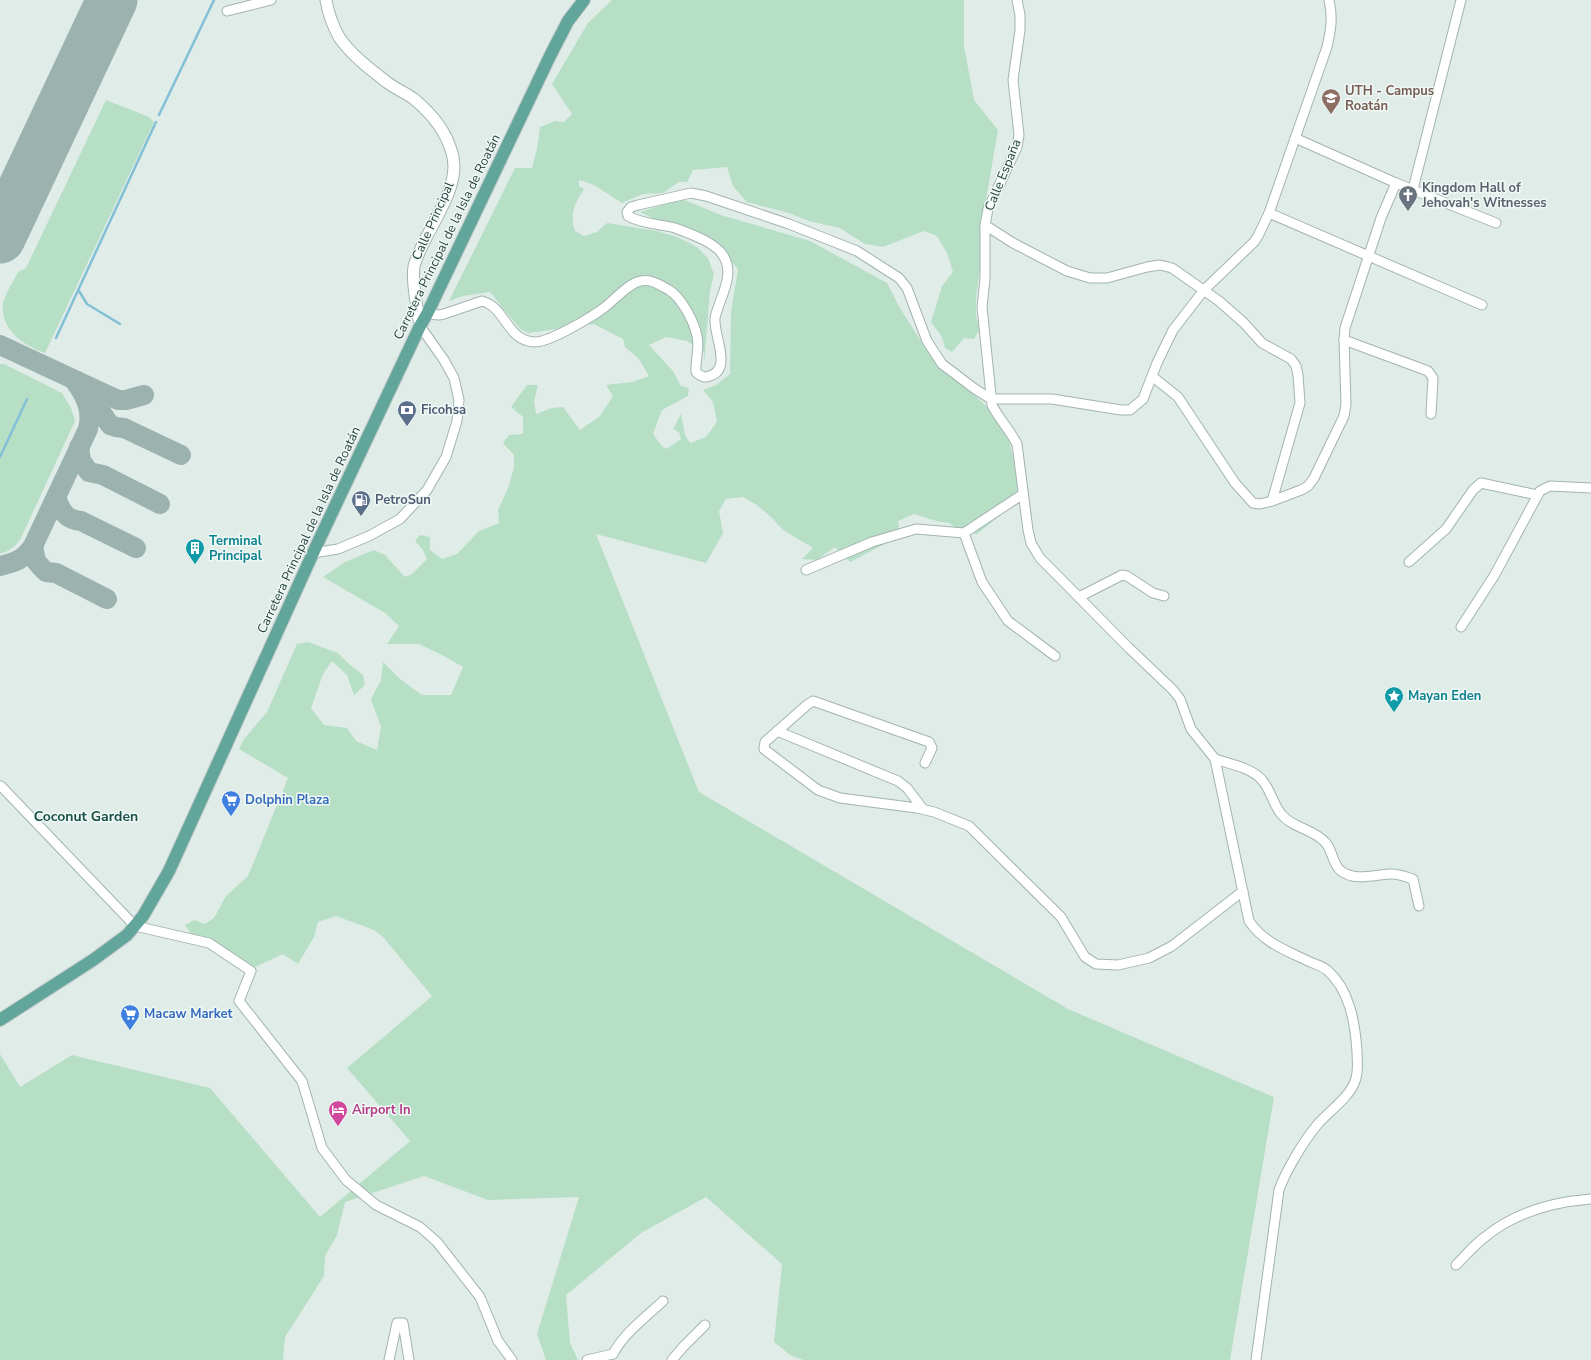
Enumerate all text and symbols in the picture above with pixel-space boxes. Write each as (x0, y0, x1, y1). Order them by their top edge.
place label: UTH - Campus Roatán (1345, 82, 1434, 115)
school or university icon: UTH - Campus Roatán (1320, 87, 1342, 115)
street label: Carretera Principal de la Isla de Roatán (389, 131, 505, 343)
street label: Calle España (980, 136, 1026, 214)
street label: Calle Principal (408, 179, 458, 263)
place label: Kingdom Hall of Jehovah's Witnesses (1421, 179, 1547, 212)
church icon: Kingdom Hall of Jehovah's Witnesses (1397, 184, 1419, 212)
bank icon: Ficohsa (396, 399, 418, 427)
place label: Ficohsa (421, 401, 466, 419)
street label: Carretera Principal de la Isla de Roatán (253, 424, 365, 636)
fuel station icon: PetroSun (350, 489, 372, 517)
place label: PetroSun (375, 491, 431, 509)
place label: Terminal Principal (209, 532, 263, 565)
building icon: Terminal Principal (184, 537, 206, 565)
place icon: Mayan Eden (1383, 685, 1405, 713)
place label: Mayan Eden (1408, 687, 1481, 705)
supermarket icon: Dolphin Plaza (220, 789, 242, 817)
place label: Dolphin Plaza (245, 791, 329, 809)
district label: Coconut Garden (34, 807, 138, 826)
supermarket icon: Macaw Market (119, 1003, 141, 1031)
place label: Macaw Market (144, 1005, 233, 1023)
hotel icon: Airport In (327, 1099, 349, 1127)
place label: Airport In (352, 1101, 411, 1119)

